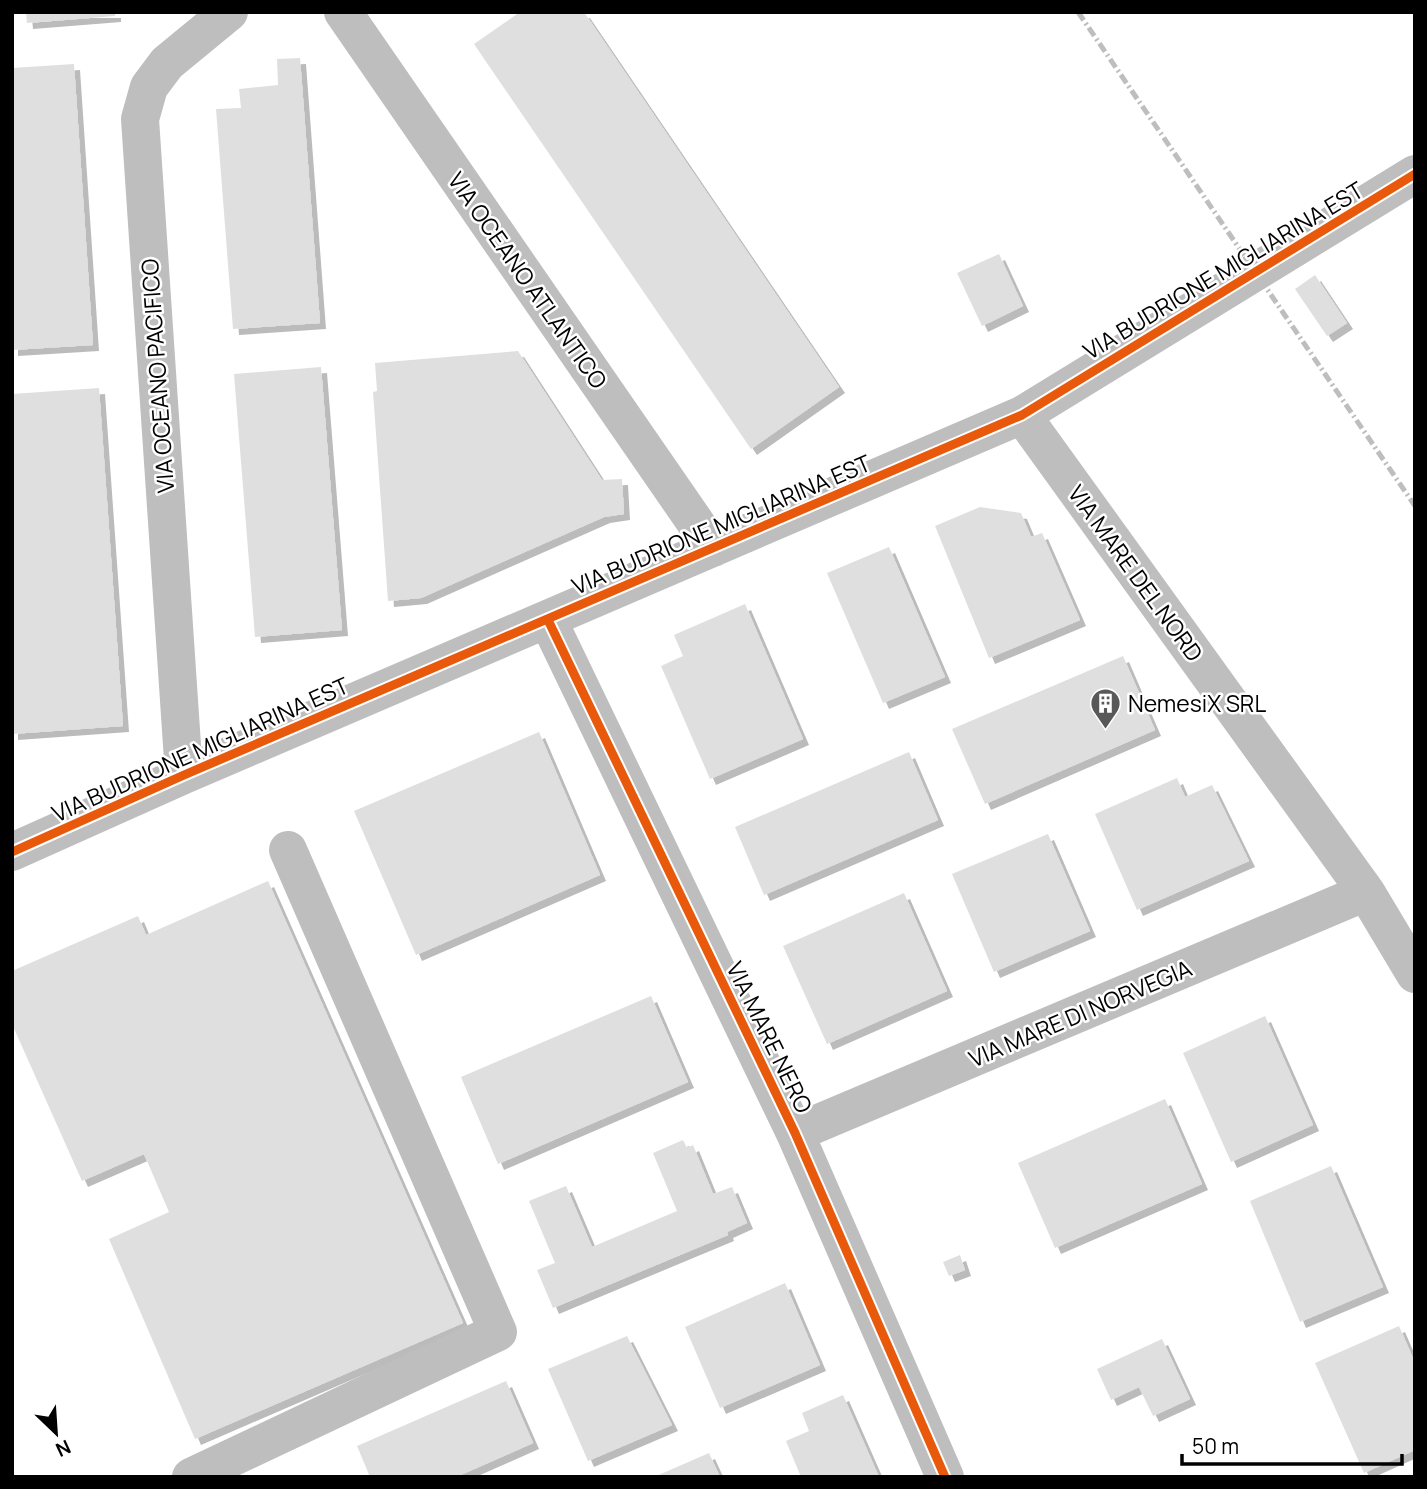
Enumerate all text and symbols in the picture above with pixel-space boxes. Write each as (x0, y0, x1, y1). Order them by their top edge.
street label: VIA OCEANO ATLANTICO (441, 165, 615, 395)
street label: VIA BUDRIONE MIGLIARINA EST (1077, 173, 1369, 367)
street label: VIA OCEANO PACIFICO (133, 258, 181, 494)
street label: VIA BUDRIONE MIGLIARINA EST (567, 446, 876, 602)
street label: VIA MARE DEL NORD (1061, 478, 1211, 668)
street label: VIA BUDRIONE MIGLIARINA EST (46, 669, 354, 829)
building icon: NemesiX SRL (1088, 686, 1122, 730)
place label: NemesiX SRL (1128, 687, 1266, 719)
street label: VIA MARE DI NORVEGIA (964, 951, 1197, 1074)
street label: VIA MARE NERO (720, 956, 820, 1118)
north arrow (21, 1398, 91, 1468)
scale bar (1182, 1422, 1402, 1466)
text: 50 m (1192, 1432, 1239, 1460)
text: N (52, 1434, 75, 1463)

